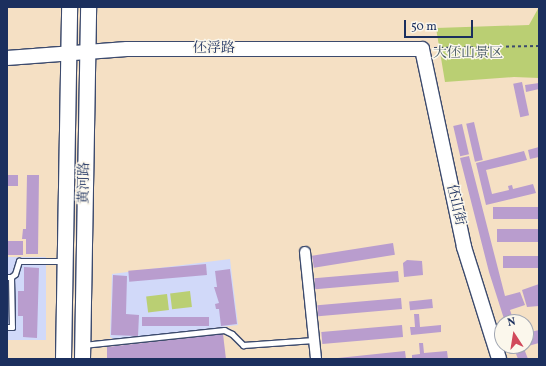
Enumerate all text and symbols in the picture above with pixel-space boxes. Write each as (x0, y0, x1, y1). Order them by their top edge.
scale bar (406, 12, 475, 38)
text: 50 m (411, 19, 437, 35)
street label: 伾浮路 (193, 41, 235, 57)
park label: 大伾山景区 (433, 46, 503, 62)
street label: 黄河路 (76, 162, 94, 204)
street label: 伾山街 (442, 183, 468, 227)
north arrow (494, 314, 534, 354)
text: N (506, 315, 517, 331)

